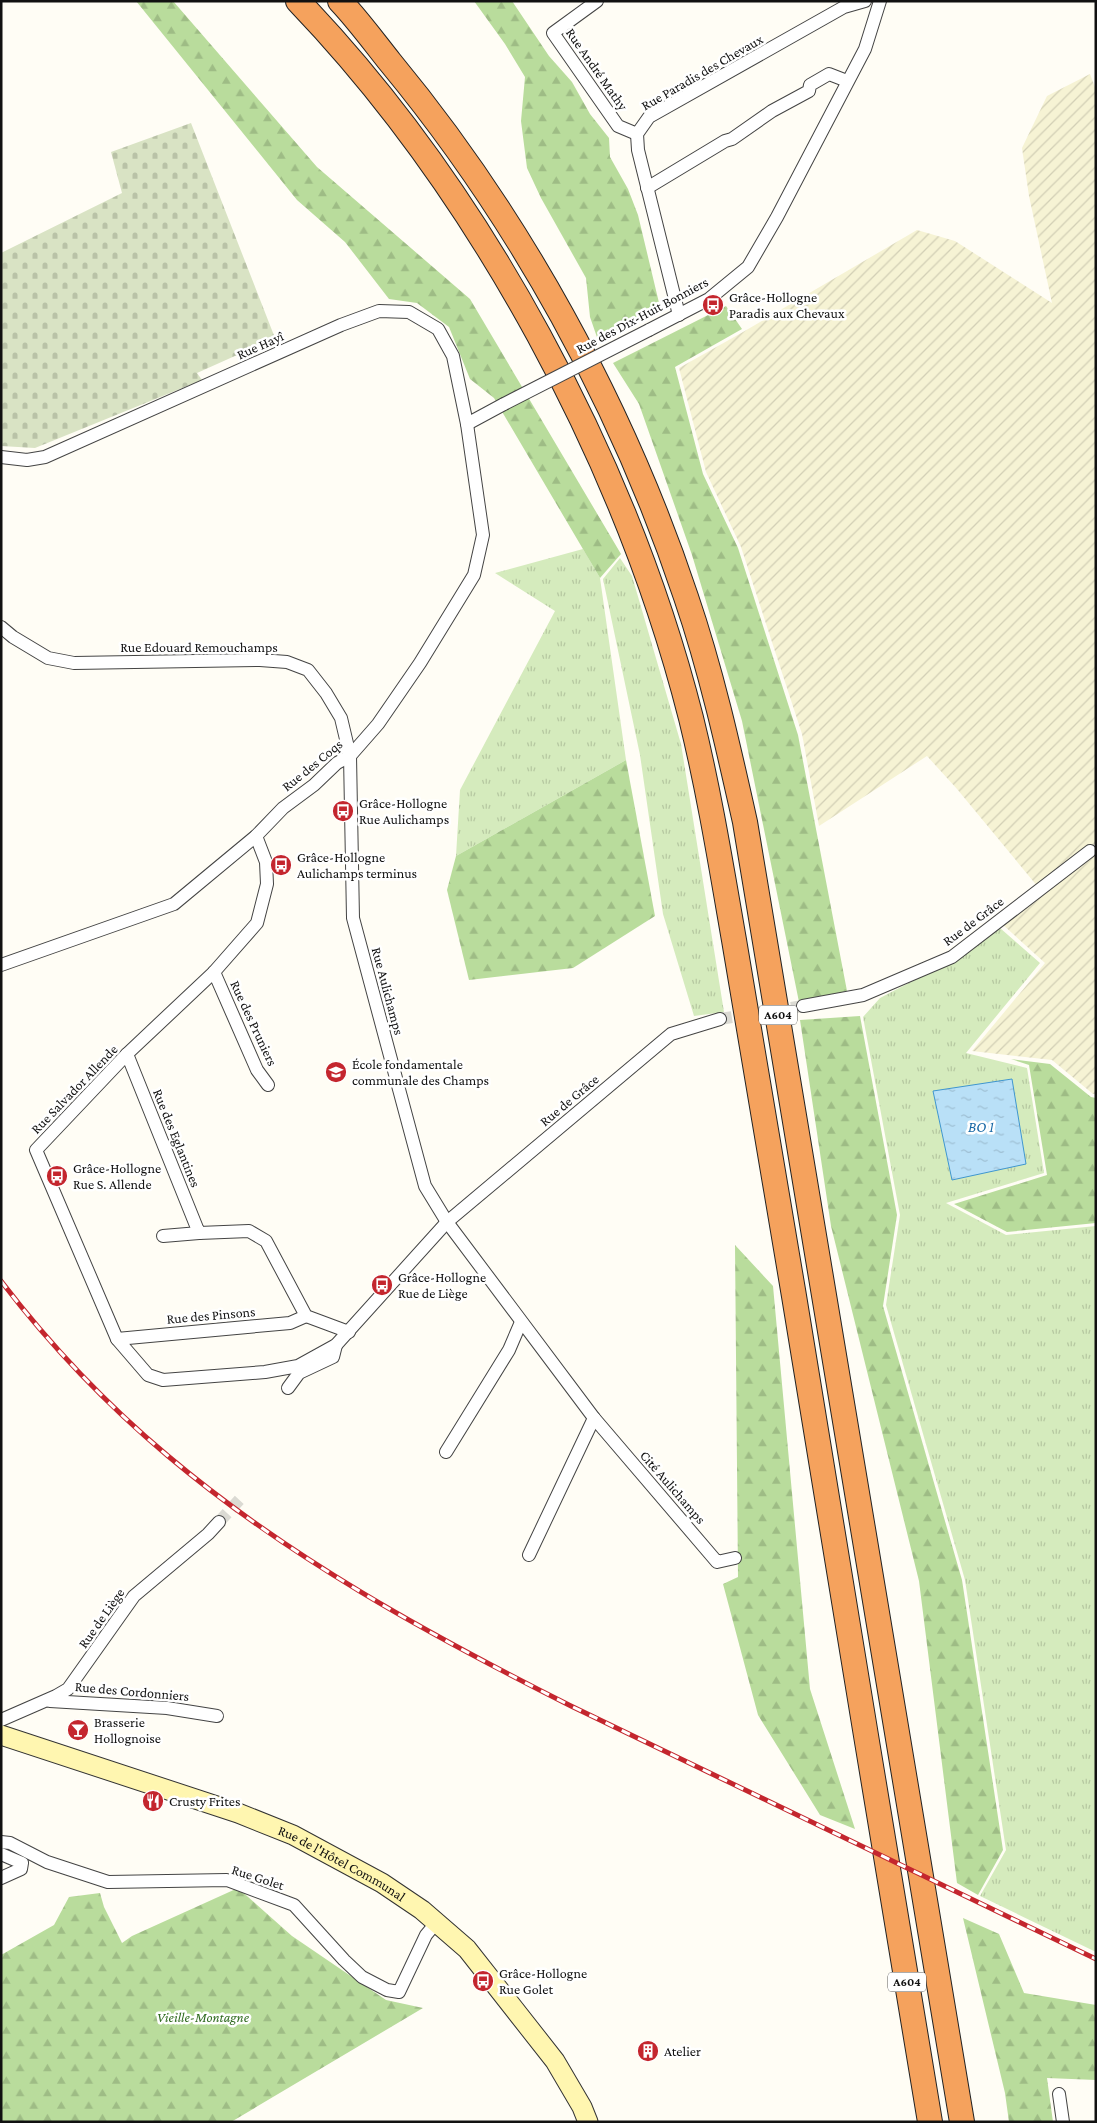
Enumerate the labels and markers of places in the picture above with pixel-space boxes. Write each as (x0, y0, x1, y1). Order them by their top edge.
place label: Grâce-Hollogne Paradis aux Chevaux (729, 289, 845, 321)
bus stop icon: Grâce-Hollogne Paradis aux Chevaux (701, 293, 725, 317)
place label: Grâce-Hollogne Rue Aulichamps (359, 795, 449, 827)
bus stop icon: Grâce-Hollogne Rue Aulichamps (331, 799, 355, 823)
place label: Grâce-Hollogne Aulichamps terminus (297, 849, 417, 881)
bus stop icon: Grâce-Hollogne Aulichamps terminus (269, 853, 293, 877)
place label: École fondamentale communale des Champs (352, 1056, 489, 1088)
school or university icon: École fondamentale communale des Champs (324, 1060, 348, 1084)
place label: Grâce-Hollogne Rue S. Allende (73, 1160, 161, 1192)
bus stop icon: Grâce-Hollogne Rue S. Allende (45, 1164, 69, 1188)
place label: Grâce-Hollogne Rue de Liège (398, 1269, 486, 1301)
bus stop icon: Grâce-Hollogne Rue de Liège (370, 1273, 394, 1297)
place label: Brasserie Hollognoise (94, 1714, 161, 1746)
bar icon: Brasserie Hollognoise (66, 1718, 90, 1742)
restaurant icon: Crusty Frites (141, 1789, 165, 1813)
place label: Crusty Frites (169, 1793, 240, 1809)
place label: Grâce-Hollogne Rue Golet (499, 1965, 587, 1997)
bus stop icon: Grâce-Hollogne Rue Golet (471, 1969, 495, 1993)
building icon: Atelier (636, 2039, 660, 2063)
place label: Atelier (664, 2043, 701, 2059)

